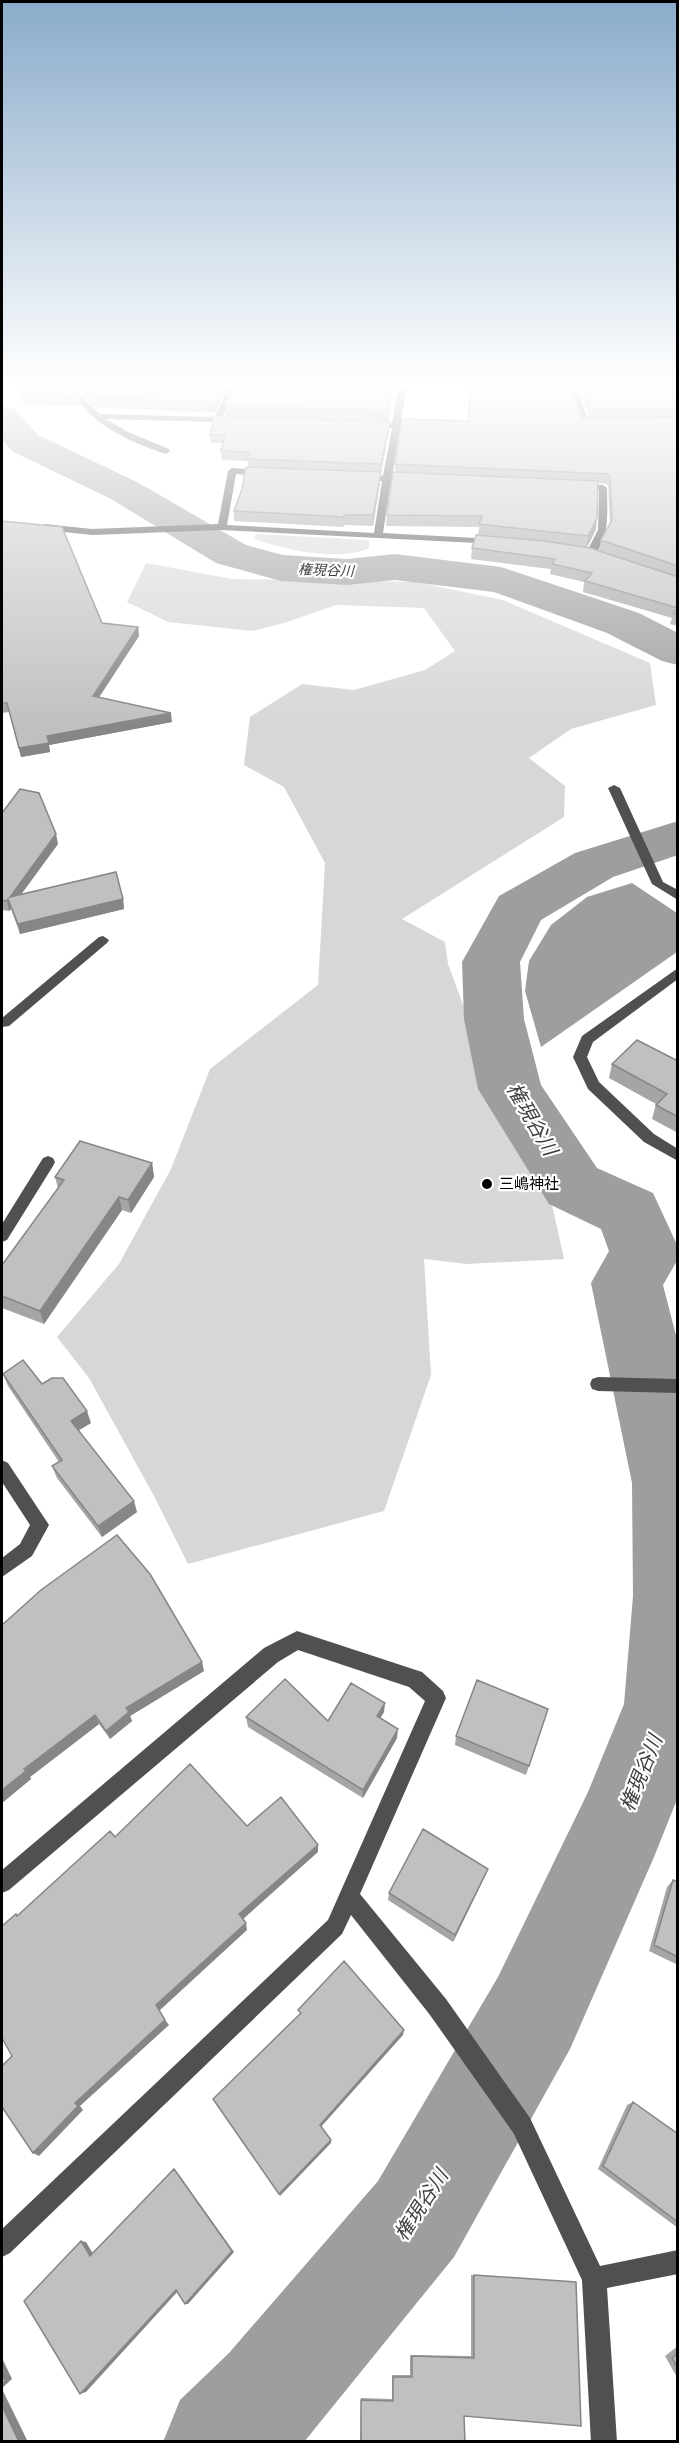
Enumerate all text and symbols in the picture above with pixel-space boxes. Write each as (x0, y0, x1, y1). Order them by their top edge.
water label: 権現谷川 (298, 561, 356, 579)
water label: 権現谷川 (502, 1079, 563, 1161)
place label: 三嶋神社 (499, 1175, 559, 1192)
marker: 三嶋神社 (480, 1177, 494, 1191)
water label: 権現谷川 (616, 1730, 667, 1814)
water label: 権現谷川 (390, 2164, 453, 2245)

